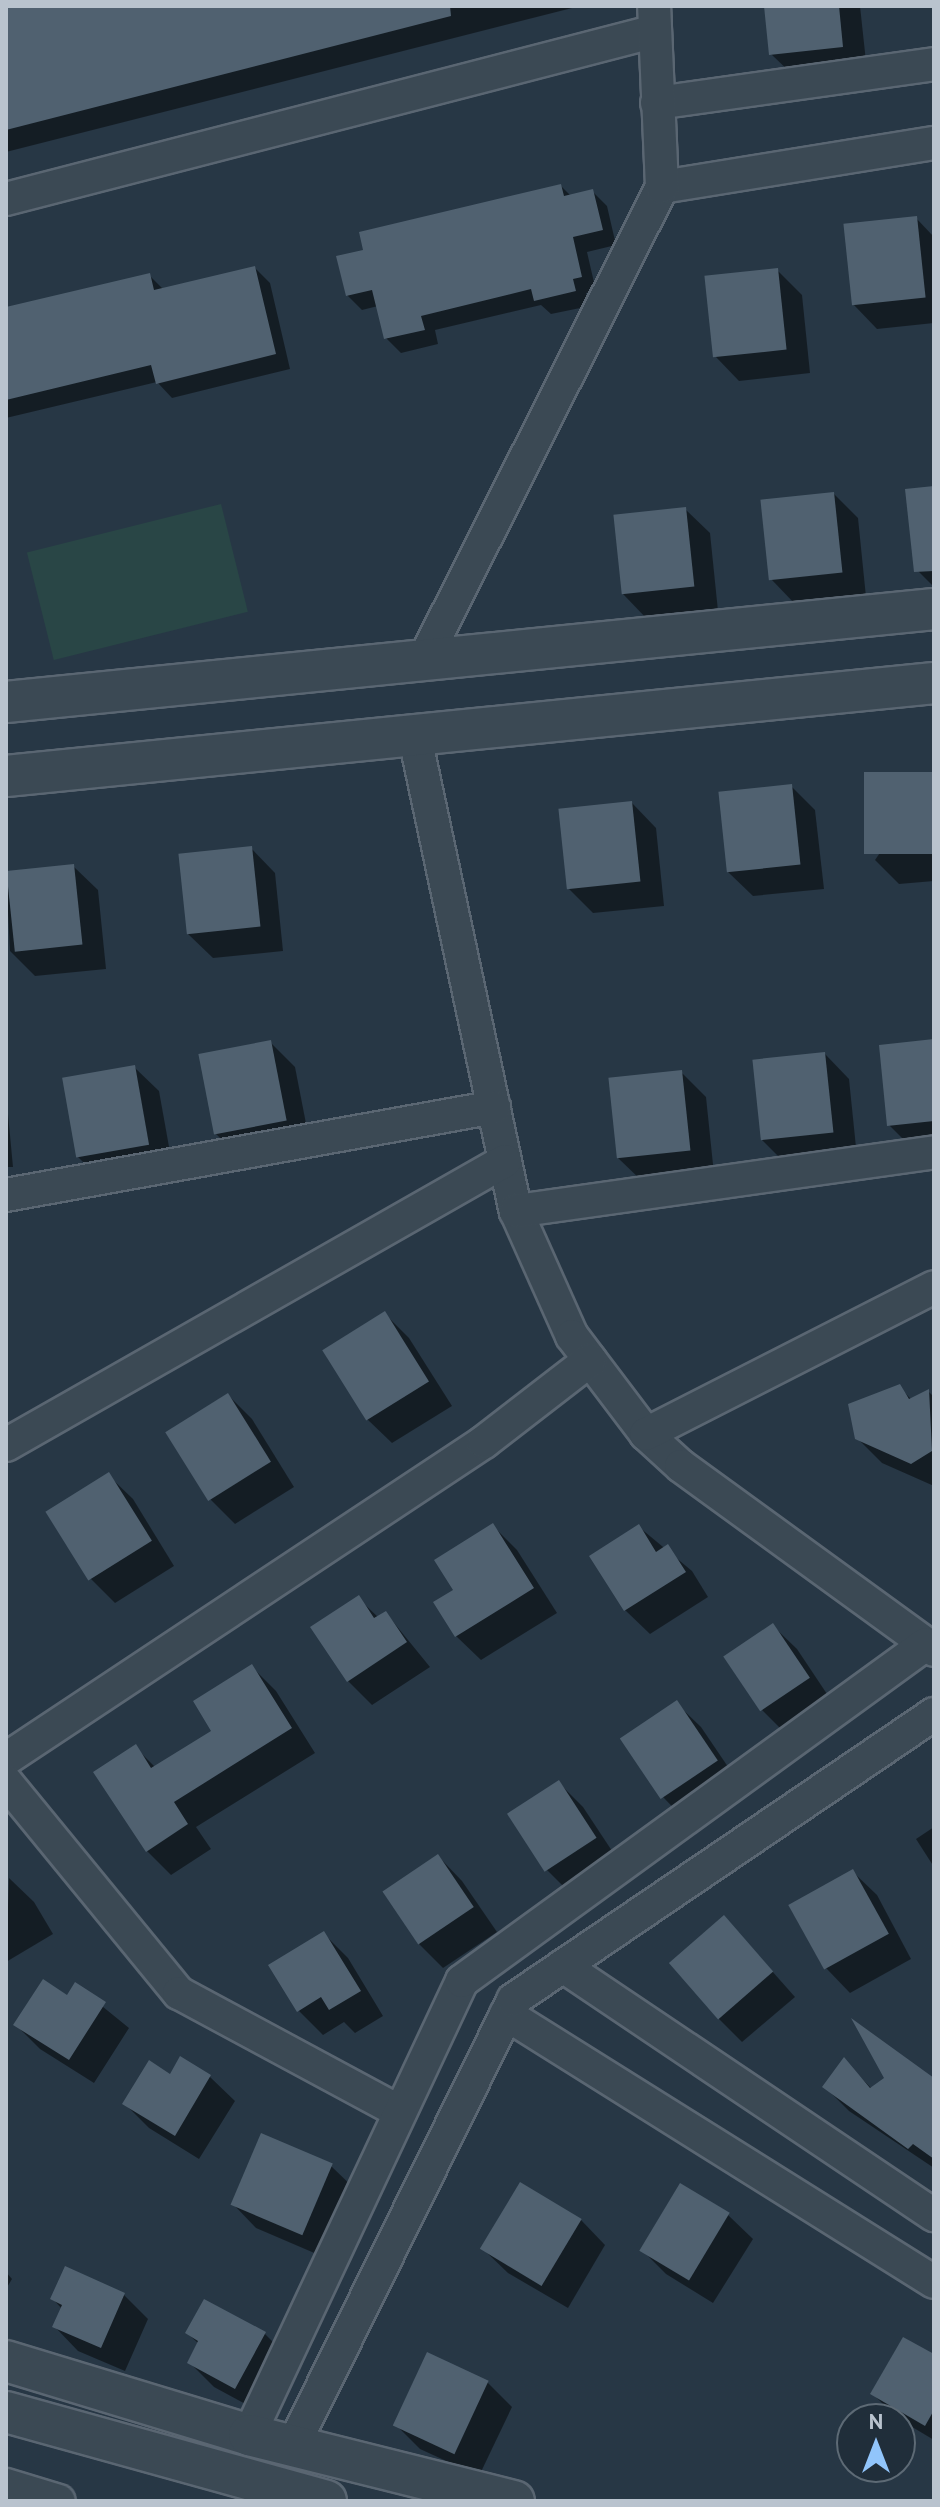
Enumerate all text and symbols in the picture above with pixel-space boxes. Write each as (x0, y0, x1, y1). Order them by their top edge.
north arrow (836, 2403, 916, 2483)
text: N (869, 2407, 883, 2435)

